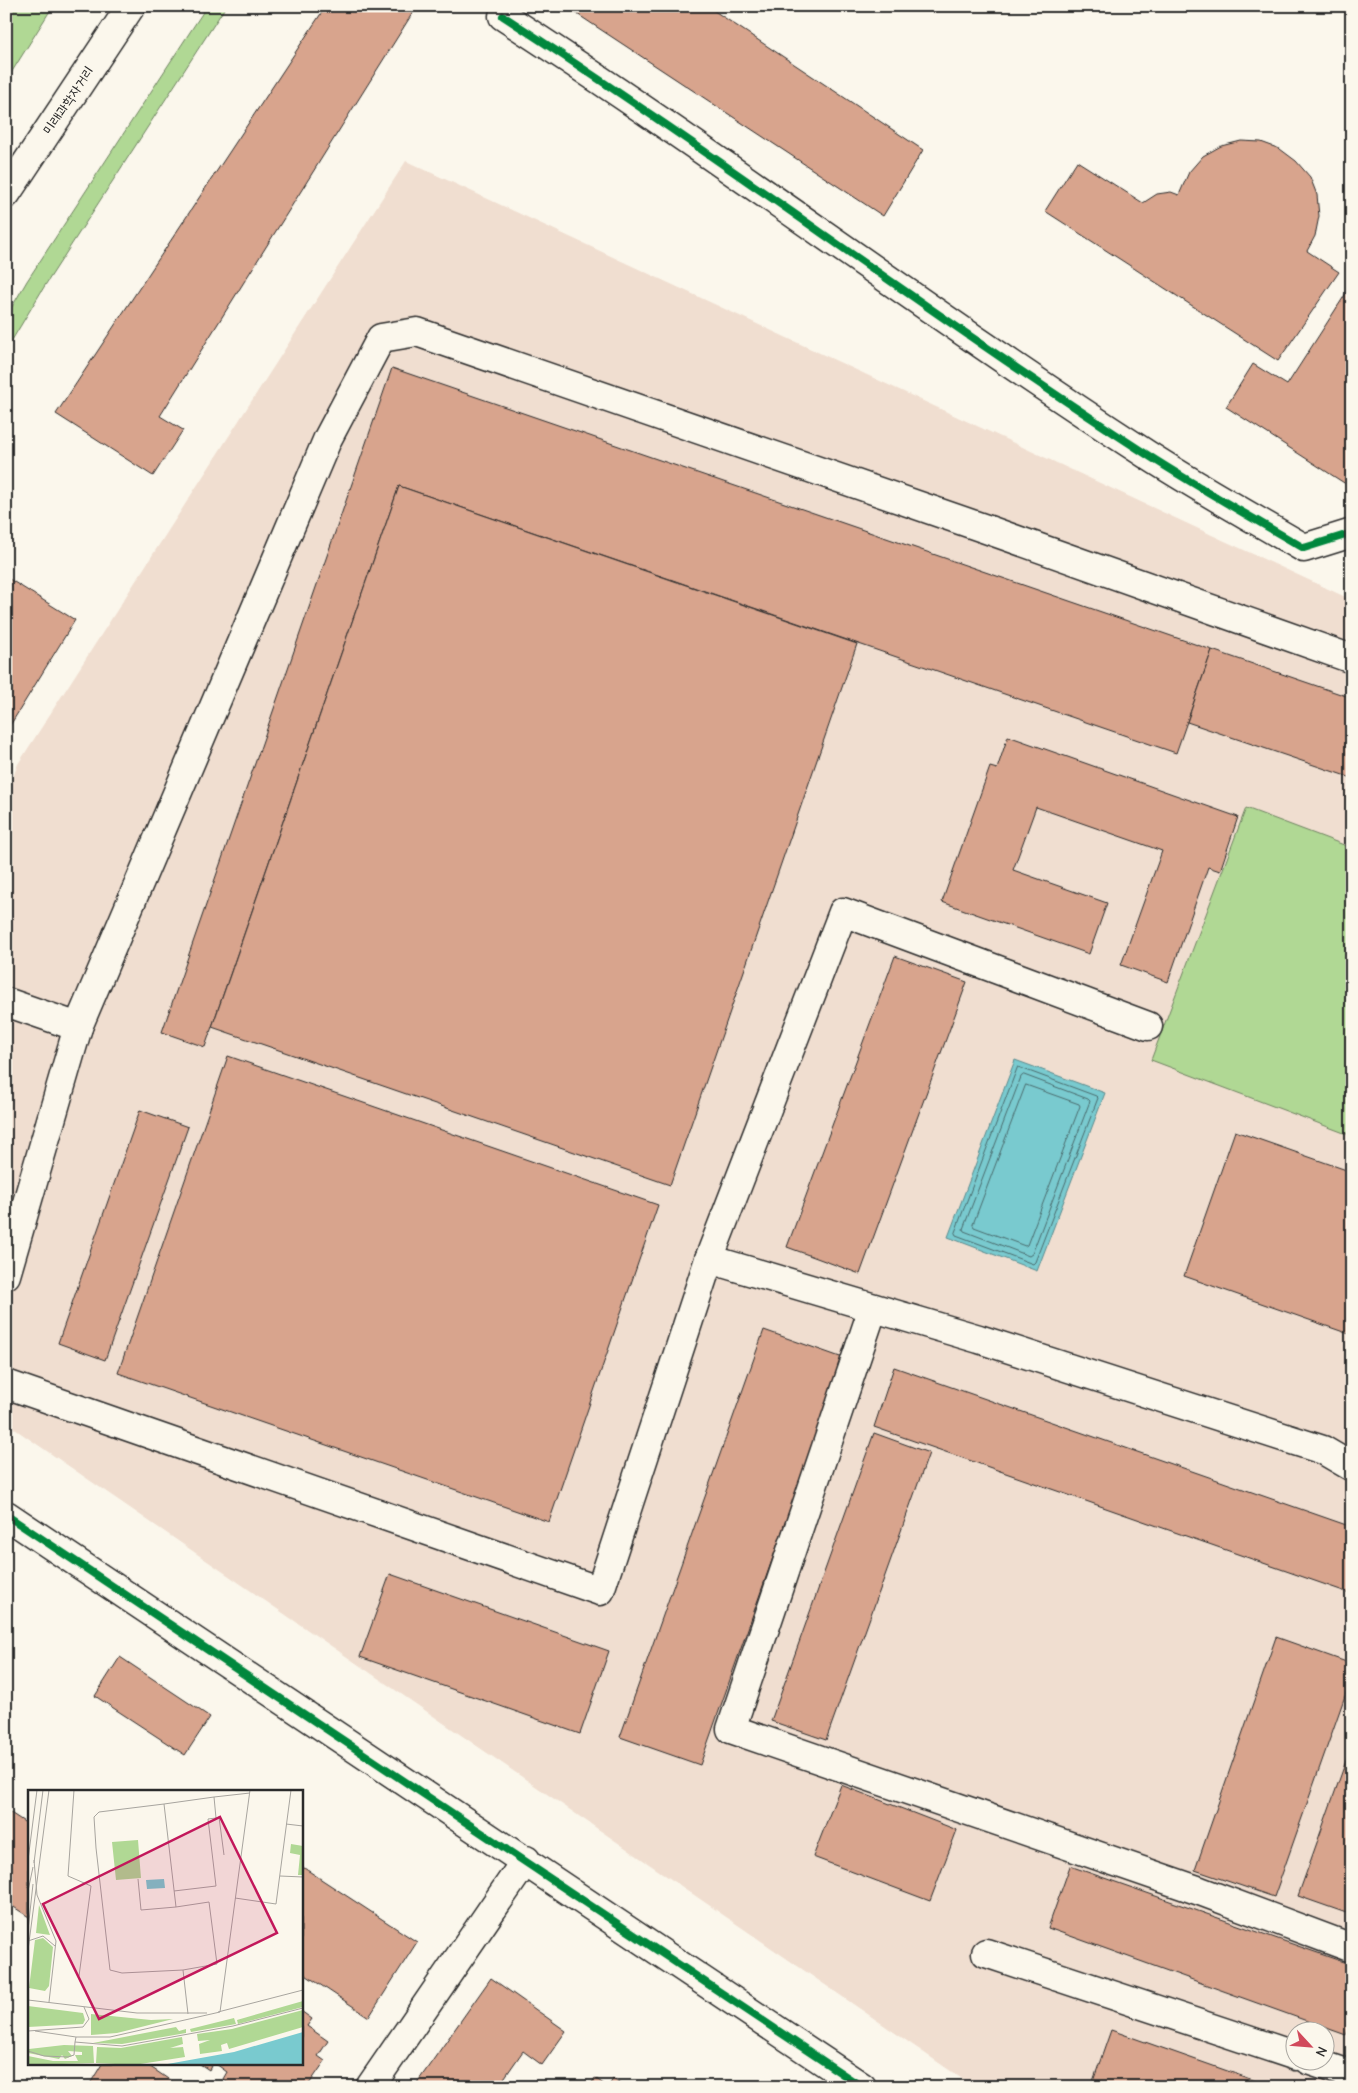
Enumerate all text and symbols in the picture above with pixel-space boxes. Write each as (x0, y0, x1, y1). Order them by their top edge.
street label: 미래과학자거리 (39, 63, 98, 138)
inset map (28, 1790, 302, 2066)
north arrow (1286, 2020, 1336, 2070)
text: N (1312, 2044, 1331, 2059)

